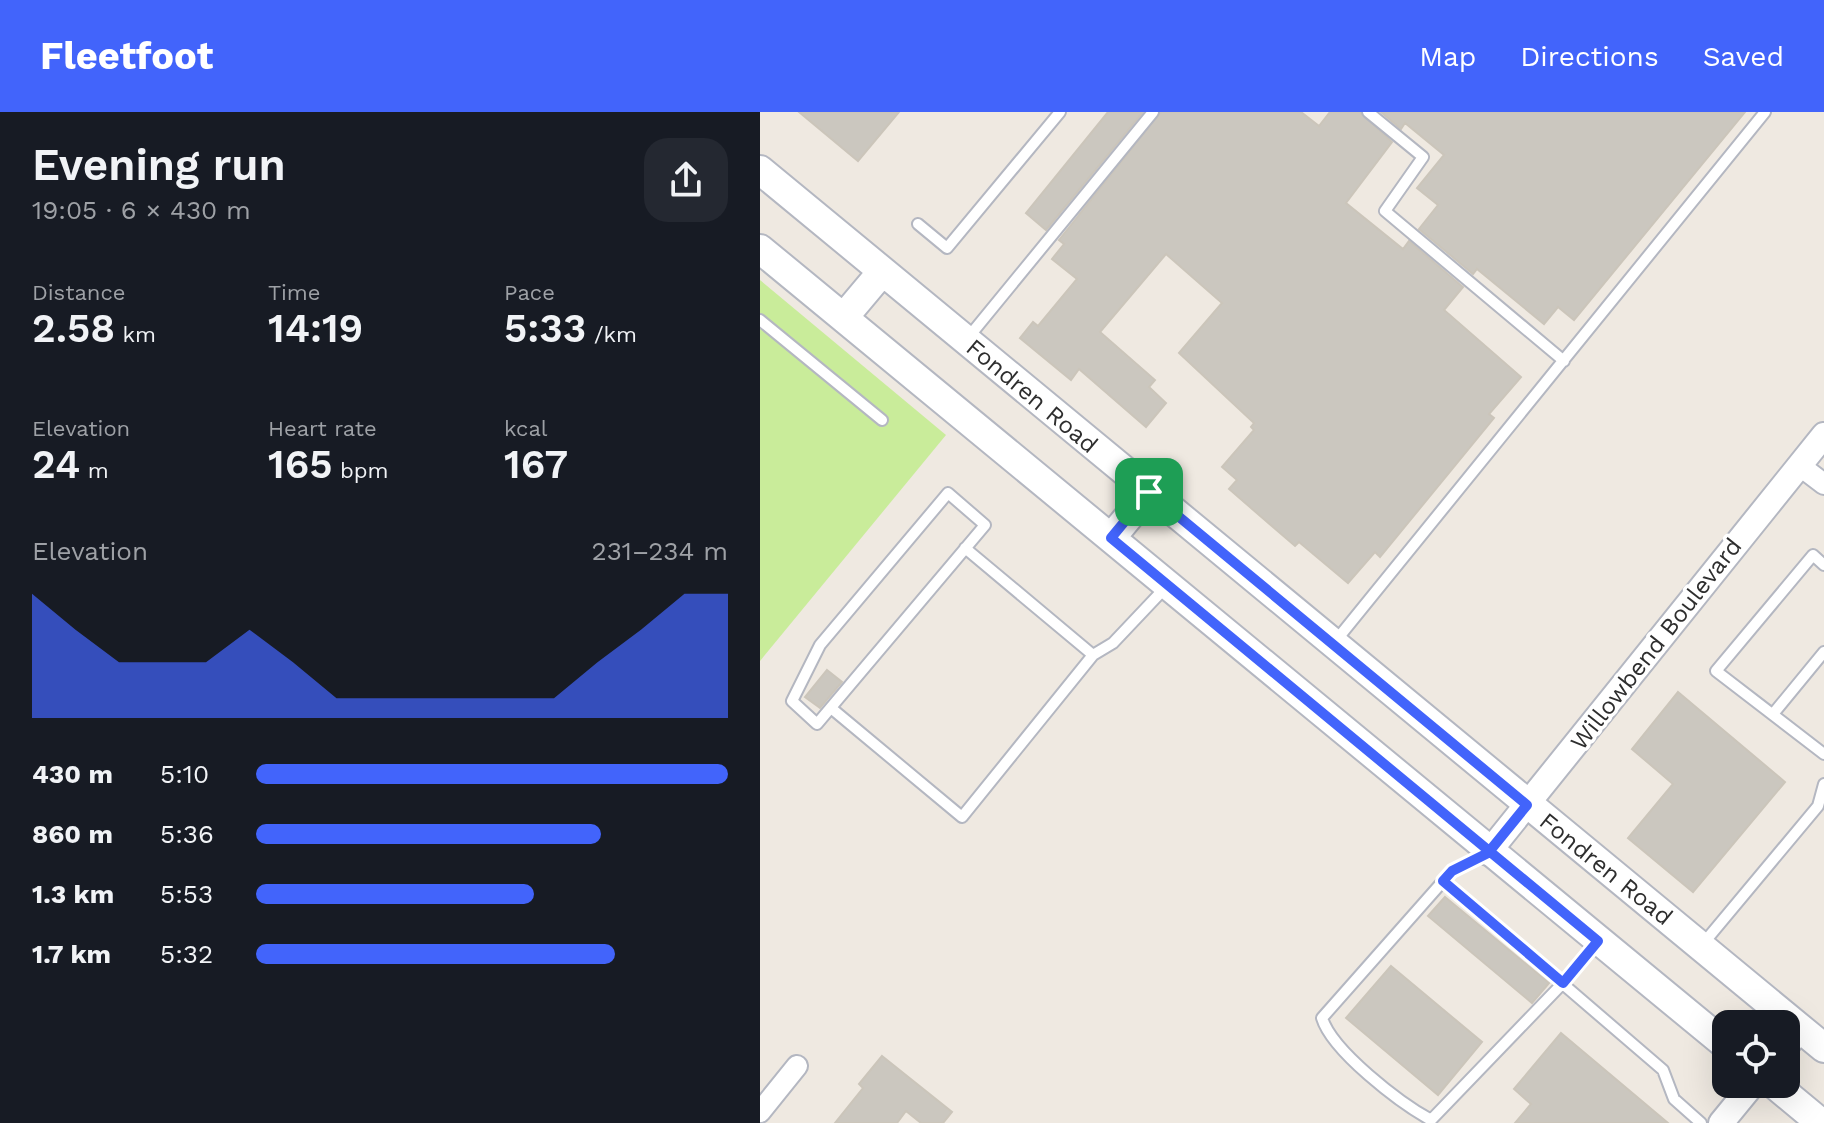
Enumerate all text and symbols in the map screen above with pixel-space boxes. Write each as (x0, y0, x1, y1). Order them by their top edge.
text: Fleetfoot (40, 34, 213, 78)
text: Map (1419, 40, 1476, 73)
text: Directions (1520, 40, 1659, 73)
text: Saved (1703, 40, 1784, 73)
button: share (644, 138, 728, 222)
text: Evening run (32, 139, 286, 191)
text: 19:05 · 6 × 430 m (32, 195, 251, 225)
text: Distance (32, 280, 126, 305)
text: Time (268, 280, 320, 305)
text: Pace (504, 280, 555, 305)
text: 2.58 (32, 305, 115, 352)
text: 14:19 (268, 305, 363, 352)
text: 5:33 (504, 305, 586, 352)
text: km (115, 322, 156, 347)
text: /km (586, 322, 637, 347)
street label: Fondren Road (961, 333, 1103, 459)
text: Elevation (32, 416, 130, 441)
text: Heart rate (268, 416, 377, 441)
text: kcal (504, 416, 548, 441)
text: 24 (32, 441, 80, 488)
text: 165 (268, 441, 332, 488)
text: 167 (504, 441, 568, 488)
text: m (80, 458, 109, 483)
text: bpm (332, 458, 389, 483)
pin (1115, 458, 1183, 526)
icon: arrive (1127, 470, 1171, 514)
street label: Willowbend Boulevard (1565, 532, 1747, 756)
text: Elevation (32, 536, 148, 566)
text: 231–234 m (591, 536, 728, 566)
text: 430 m (32, 759, 113, 789)
text: 5:10 (160, 759, 209, 789)
street label: Fondren Road (1534, 807, 1678, 931)
text: 860 m (32, 819, 113, 849)
text: 5:36 (160, 819, 214, 849)
text: 1.3 km (32, 879, 114, 909)
text: 5:53 (160, 879, 213, 909)
text: 1.7 km (32, 939, 111, 969)
text: 5:32 (160, 939, 213, 969)
map controls (1712, 1010, 1800, 1098)
button: locate (1712, 1010, 1800, 1098)

